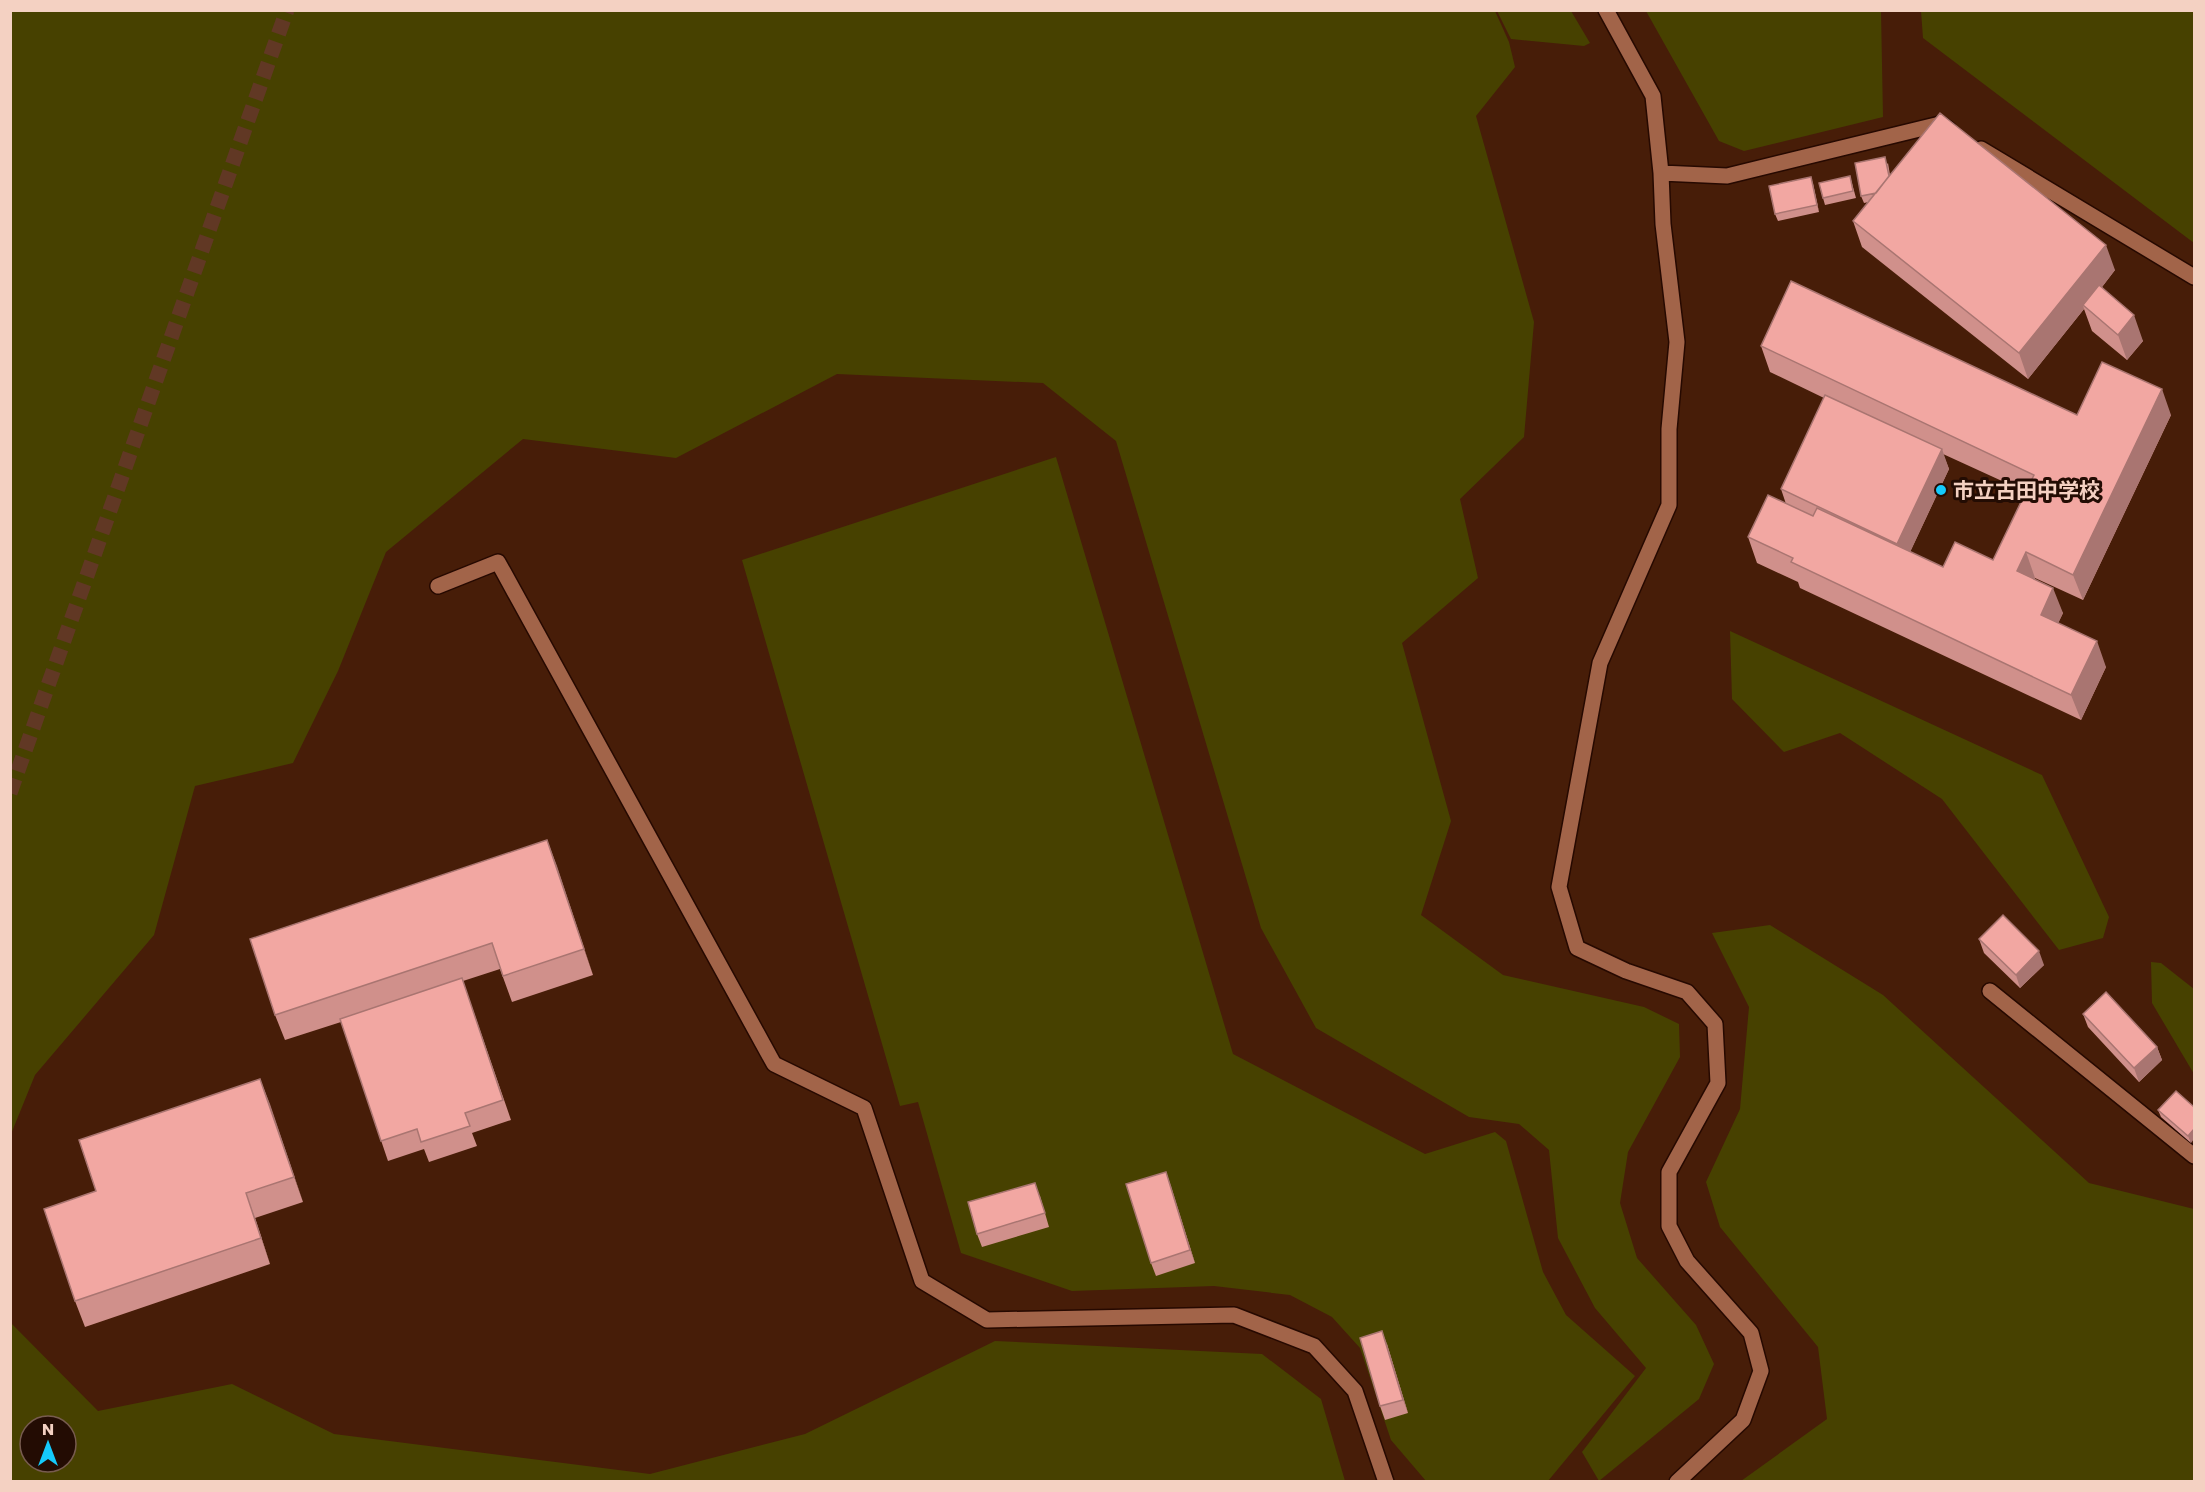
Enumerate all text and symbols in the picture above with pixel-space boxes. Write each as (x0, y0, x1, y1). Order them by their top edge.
place label: 市立古田中学校 (1953, 476, 2100, 505)
marker: 市立古田中学校 (1934, 483, 1948, 497)
north arrow (18, 1414, 78, 1474)
text: N (42, 1418, 54, 1441)

